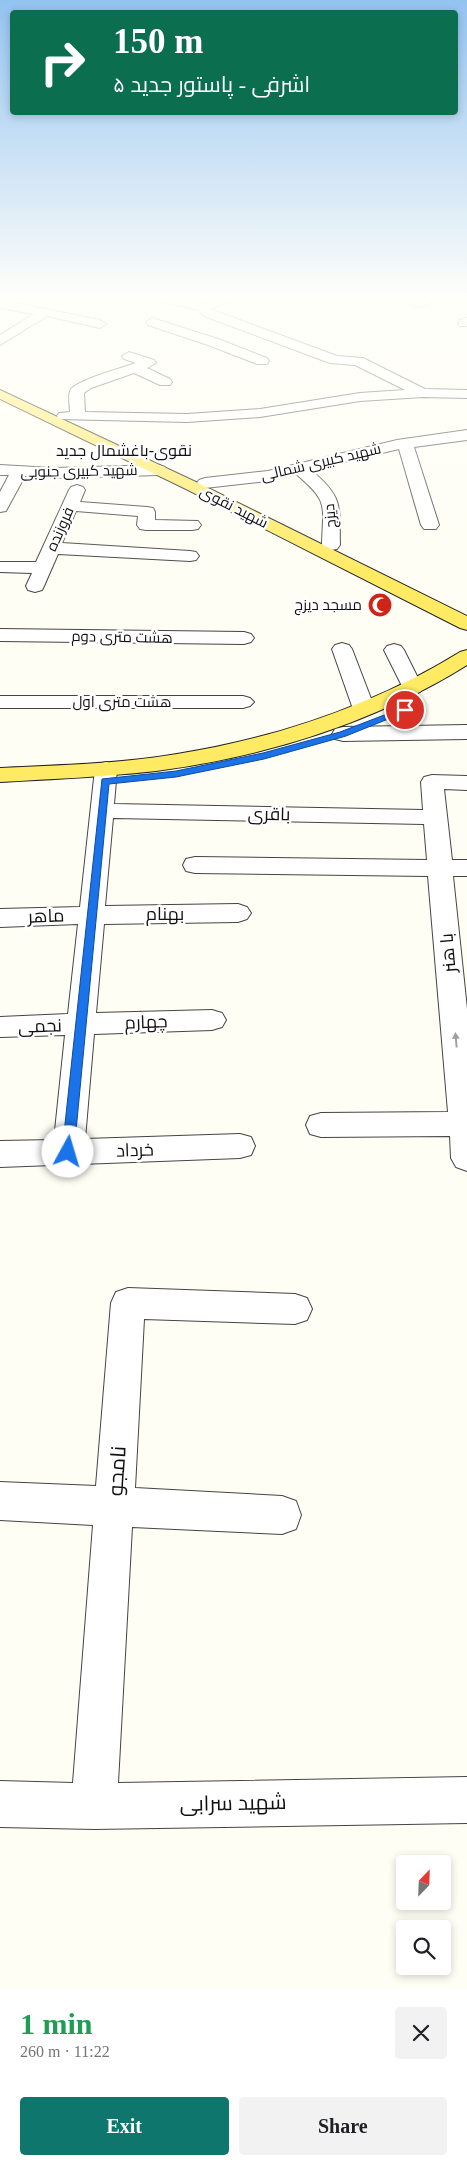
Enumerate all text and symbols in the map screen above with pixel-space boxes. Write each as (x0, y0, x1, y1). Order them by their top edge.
text: 150 m (113, 22, 203, 61)
icon: right (30, 30, 95, 95)
text: اشرفی - پاستور جدید ۵ (113, 72, 310, 97)
street label: شهید کبیری شمالی (259, 440, 383, 486)
district label: نقوی-باغشمال جدید (56, 442, 192, 461)
street label: شهید کبیری جنوبی (20, 462, 138, 482)
street label: شهید نقوی (196, 483, 271, 533)
street label: دیزج (321, 503, 342, 529)
street label: فروزنده (43, 504, 78, 554)
mosque icon: مسجد دیزج (367, 592, 393, 618)
place label: مسجد دیزج (294, 597, 362, 616)
street label: هشت متری دوم (71, 628, 173, 648)
pin (384, 689, 426, 731)
street label: هشت متری اول (73, 694, 171, 712)
icon: arrive (391, 696, 419, 724)
street label: باقری (248, 804, 290, 825)
street label: بهنام (146, 904, 184, 926)
street label: ماهر (26, 905, 65, 928)
street label: با هنر (436, 932, 461, 975)
street label: چهارم (124, 1011, 168, 1035)
street label: نجمی (18, 1015, 62, 1038)
one-way arrow (452, 1032, 460, 1048)
position arrow (41, 1125, 93, 1177)
street label: خرداد (116, 1139, 154, 1162)
street label: نامجو (103, 1445, 131, 1497)
street label: شهید سرابی (179, 1790, 287, 1817)
north arrow (396, 1855, 451, 1910)
map controls (396, 1855, 451, 1975)
button: search (396, 1920, 451, 1975)
text: 1 min (20, 2007, 93, 2040)
button: close (395, 2007, 447, 2059)
text: 260 m · 11:22 (20, 2043, 110, 2060)
button: Exit (20, 2097, 229, 2155)
button: Share (239, 2097, 447, 2155)

